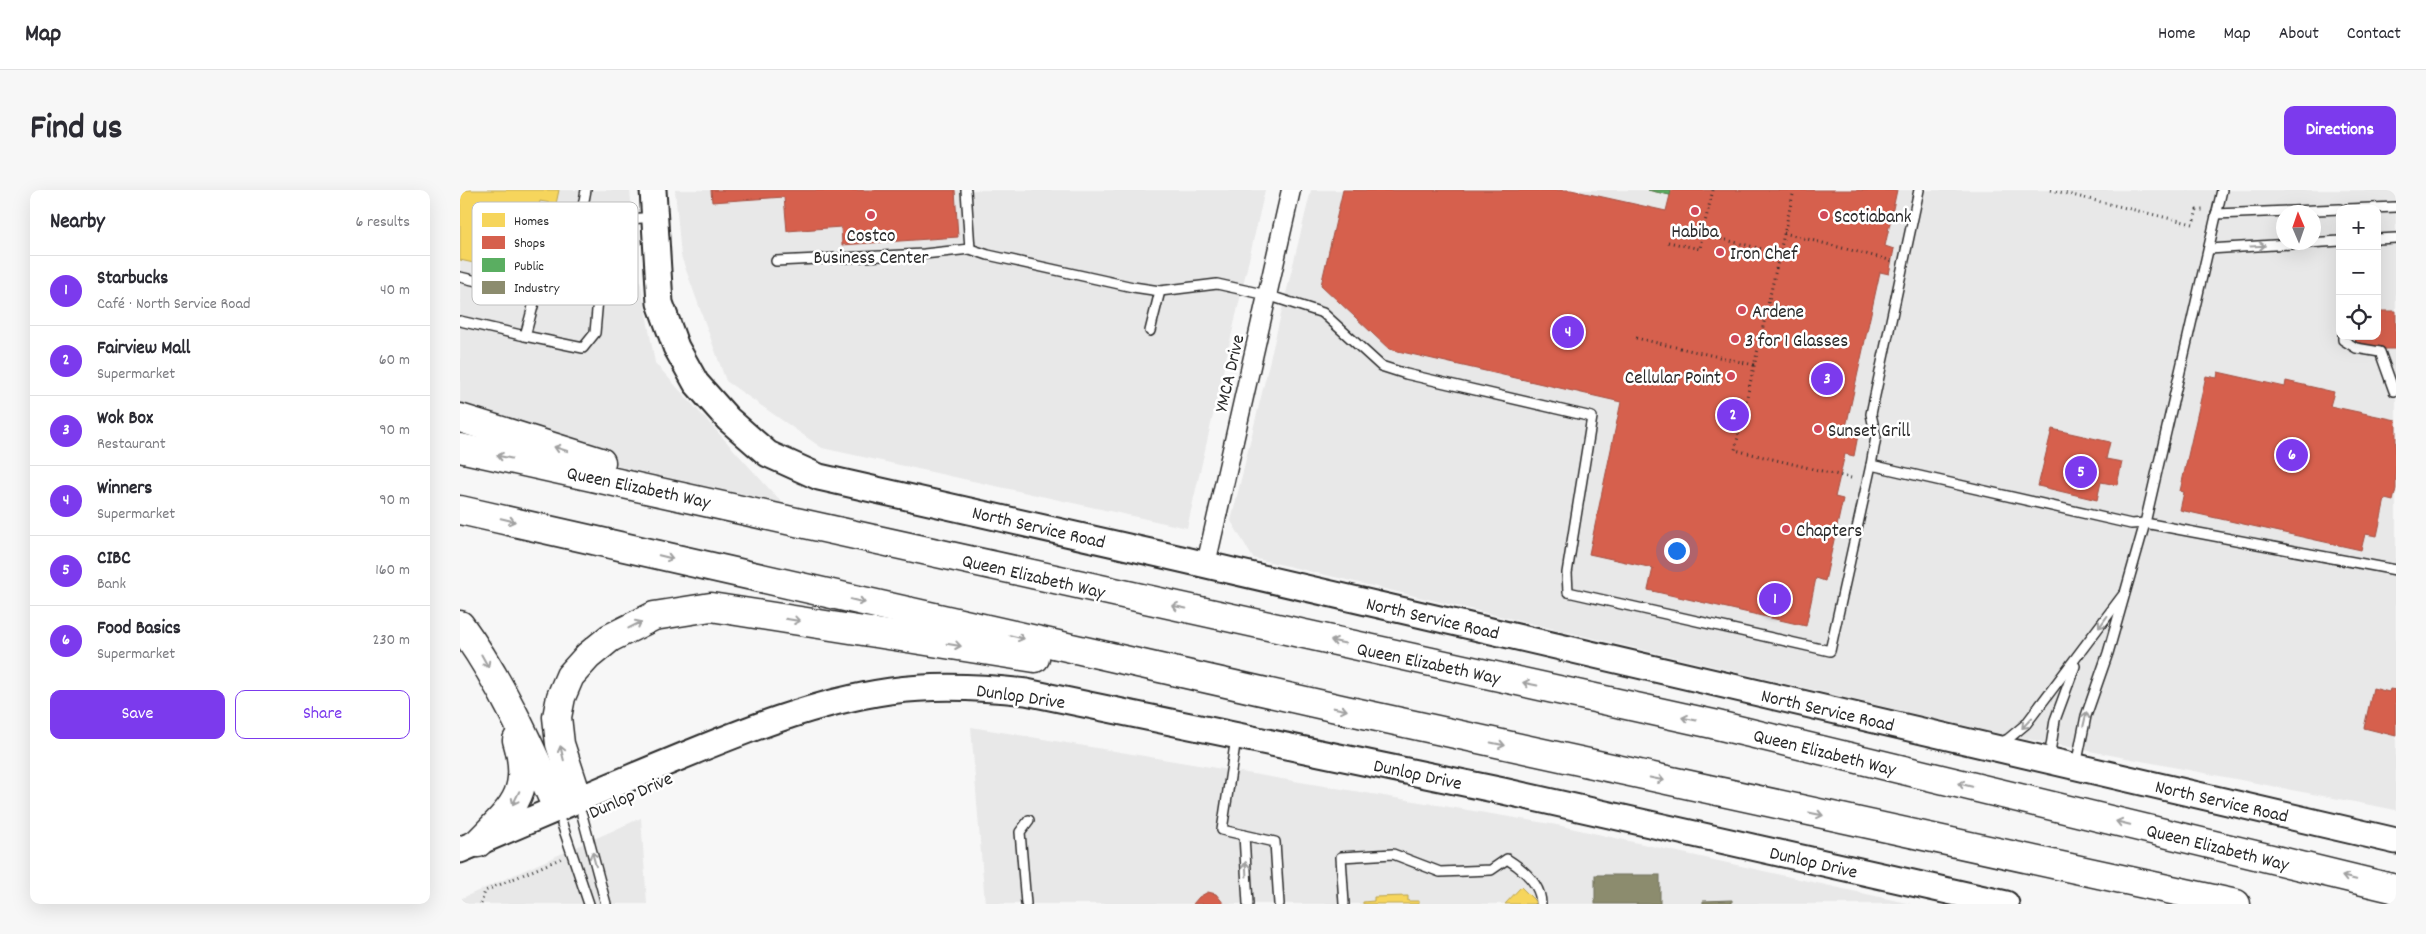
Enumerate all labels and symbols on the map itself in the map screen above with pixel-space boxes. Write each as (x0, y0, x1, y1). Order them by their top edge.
legend (472, 202, 638, 305)
marker: Habiba (1689, 205, 1701, 217)
place label: Scotiabank (1834, 205, 1912, 232)
north arrow (2276, 205, 2321, 250)
marker: Costco Business Center (865, 209, 877, 221)
marker: Scotiabank (1818, 209, 1830, 221)
text: Homes (514, 212, 549, 232)
place label: Habiba (1671, 220, 1720, 247)
place label: Costco Business Center (813, 224, 929, 273)
text: Shops (514, 234, 545, 254)
one-way arrow (2249, 241, 2265, 250)
place label: Iron Chef (1730, 242, 1799, 269)
marker: Iron Chef (1714, 246, 1726, 258)
text: Public (514, 257, 544, 277)
text: Industry (514, 279, 560, 299)
place label: Ardene (1752, 300, 1804, 327)
marker: Ardene (1736, 304, 1748, 316)
pin: 4 (1552, 313, 1584, 351)
place label: 3 for 1 Glasses (1745, 329, 1848, 356)
street label: YMCA Drive (1209, 332, 1253, 415)
marker: 3 for 1 Glasses (1729, 333, 1741, 345)
pin: 3 (1811, 360, 1843, 398)
place label: Cellular Point (1625, 366, 1721, 393)
marker: Cellular Point (1725, 370, 1737, 382)
pin: 2 (1717, 396, 1749, 434)
place label: Sunset Grill (1828, 419, 1911, 446)
marker: Sunset Grill (1812, 423, 1824, 435)
pin: 6 (2276, 436, 2308, 474)
one-way arrow (553, 444, 569, 454)
one-way arrow (497, 452, 513, 461)
pin: 5 (2065, 453, 2097, 491)
street label: Queen Elizabeth Way (564, 461, 713, 518)
street label: North Service Road (969, 501, 1108, 558)
one-way arrow (499, 516, 515, 525)
place label: Chapters (1796, 519, 1862, 546)
marker: Chapters (1780, 523, 1792, 535)
your location (1664, 538, 1690, 564)
street label: Queen Elizabeth Way (959, 549, 1108, 608)
one-way arrow (657, 553, 673, 562)
pin: 1 (1759, 580, 1791, 618)
street label: North Service Road (1363, 592, 1502, 649)
one-way arrow (850, 597, 866, 606)
one-way arrow (1171, 602, 1187, 611)
one-way arrow (785, 615, 801, 625)
one-way arrow (2098, 615, 2108, 629)
one-way arrow (627, 620, 642, 629)
one-way arrow (1008, 633, 1024, 642)
one-way arrow (1330, 637, 1346, 646)
street label: Queen Elizabeth Way (1354, 637, 1503, 694)
one-way arrow (946, 641, 962, 651)
one-way arrow (480, 654, 490, 669)
street label: Dunlop Drive (974, 679, 1067, 718)
one-way arrow (1523, 679, 1539, 689)
street label: North Service Road (1758, 684, 1897, 741)
one-way arrow (1331, 705, 1347, 714)
one-way arrow (2081, 711, 2090, 727)
one-way arrow (1682, 714, 1698, 723)
one-way arrow (2021, 716, 2033, 729)
street label: Queen Elizabeth Way (1750, 724, 1899, 785)
one-way arrow (1490, 740, 1506, 749)
one-way arrow (557, 745, 566, 761)
street label: Dunlop Drive (1371, 754, 1464, 799)
street label: Dunlop Drive (585, 767, 678, 828)
one-way arrow (1649, 775, 1665, 784)
street label: North Service Road (2152, 775, 2291, 832)
one-way arrow (1957, 780, 1973, 789)
one-way arrow (511, 790, 520, 805)
one-way arrow (1807, 810, 1823, 819)
one-way arrow (2115, 818, 2131, 827)
street label: Queen Elizabeth Way (2143, 819, 2292, 880)
street label: Dunlop Drive (1767, 841, 1860, 888)
one-way arrow (589, 852, 598, 868)
one-way arrow (1241, 862, 1250, 878)
one-way arrow (2341, 873, 2357, 882)

